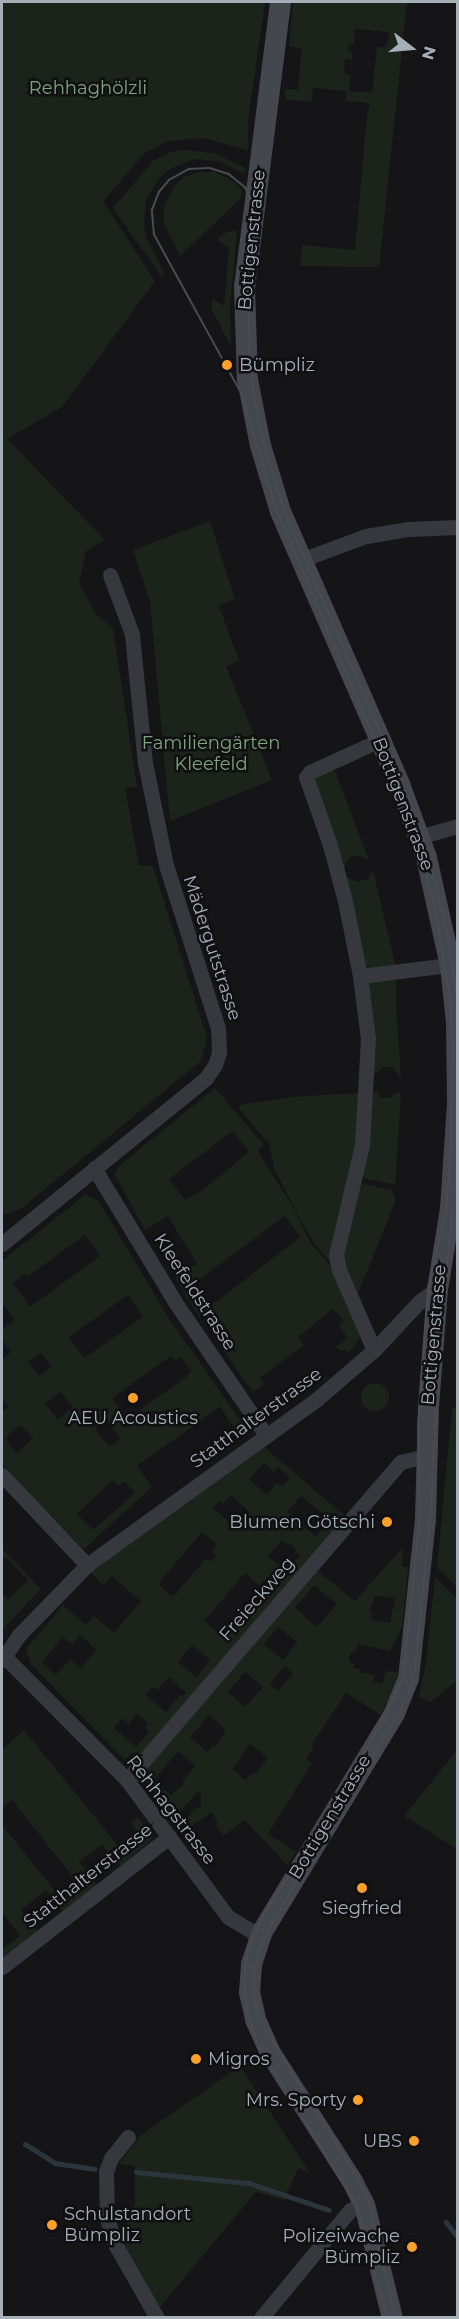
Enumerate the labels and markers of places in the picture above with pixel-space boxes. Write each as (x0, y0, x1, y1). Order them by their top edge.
place label: Bümpliz (239, 354, 315, 376)
marker: Bümpliz (220, 358, 234, 372)
marker: AEU Acoustics (126, 1391, 140, 1405)
place label: AEU Acoustics (68, 1407, 198, 1429)
place label: Blumen Götschi (229, 1511, 375, 1533)
marker: Blumen Götschi (380, 1515, 394, 1529)
marker: Siegfried (355, 1881, 369, 1895)
place label: Siegfried (322, 1897, 402, 1919)
place label: Migros (208, 2048, 269, 2070)
marker: Migros (189, 2052, 203, 2066)
place label: Mrs. Sporty (246, 2089, 346, 2111)
marker: Mrs. Sporty (351, 2093, 365, 2107)
place label: UBS (363, 2130, 402, 2152)
marker: UBS (407, 2134, 421, 2148)
place label: Schulstandort Bümpliz (64, 2204, 191, 2246)
marker: Schulstandort Bümpliz (45, 2218, 59, 2232)
place label: Polizeiwache Bümpliz (282, 2226, 400, 2268)
marker: Polizeiwache Bümpliz (405, 2240, 419, 2254)

